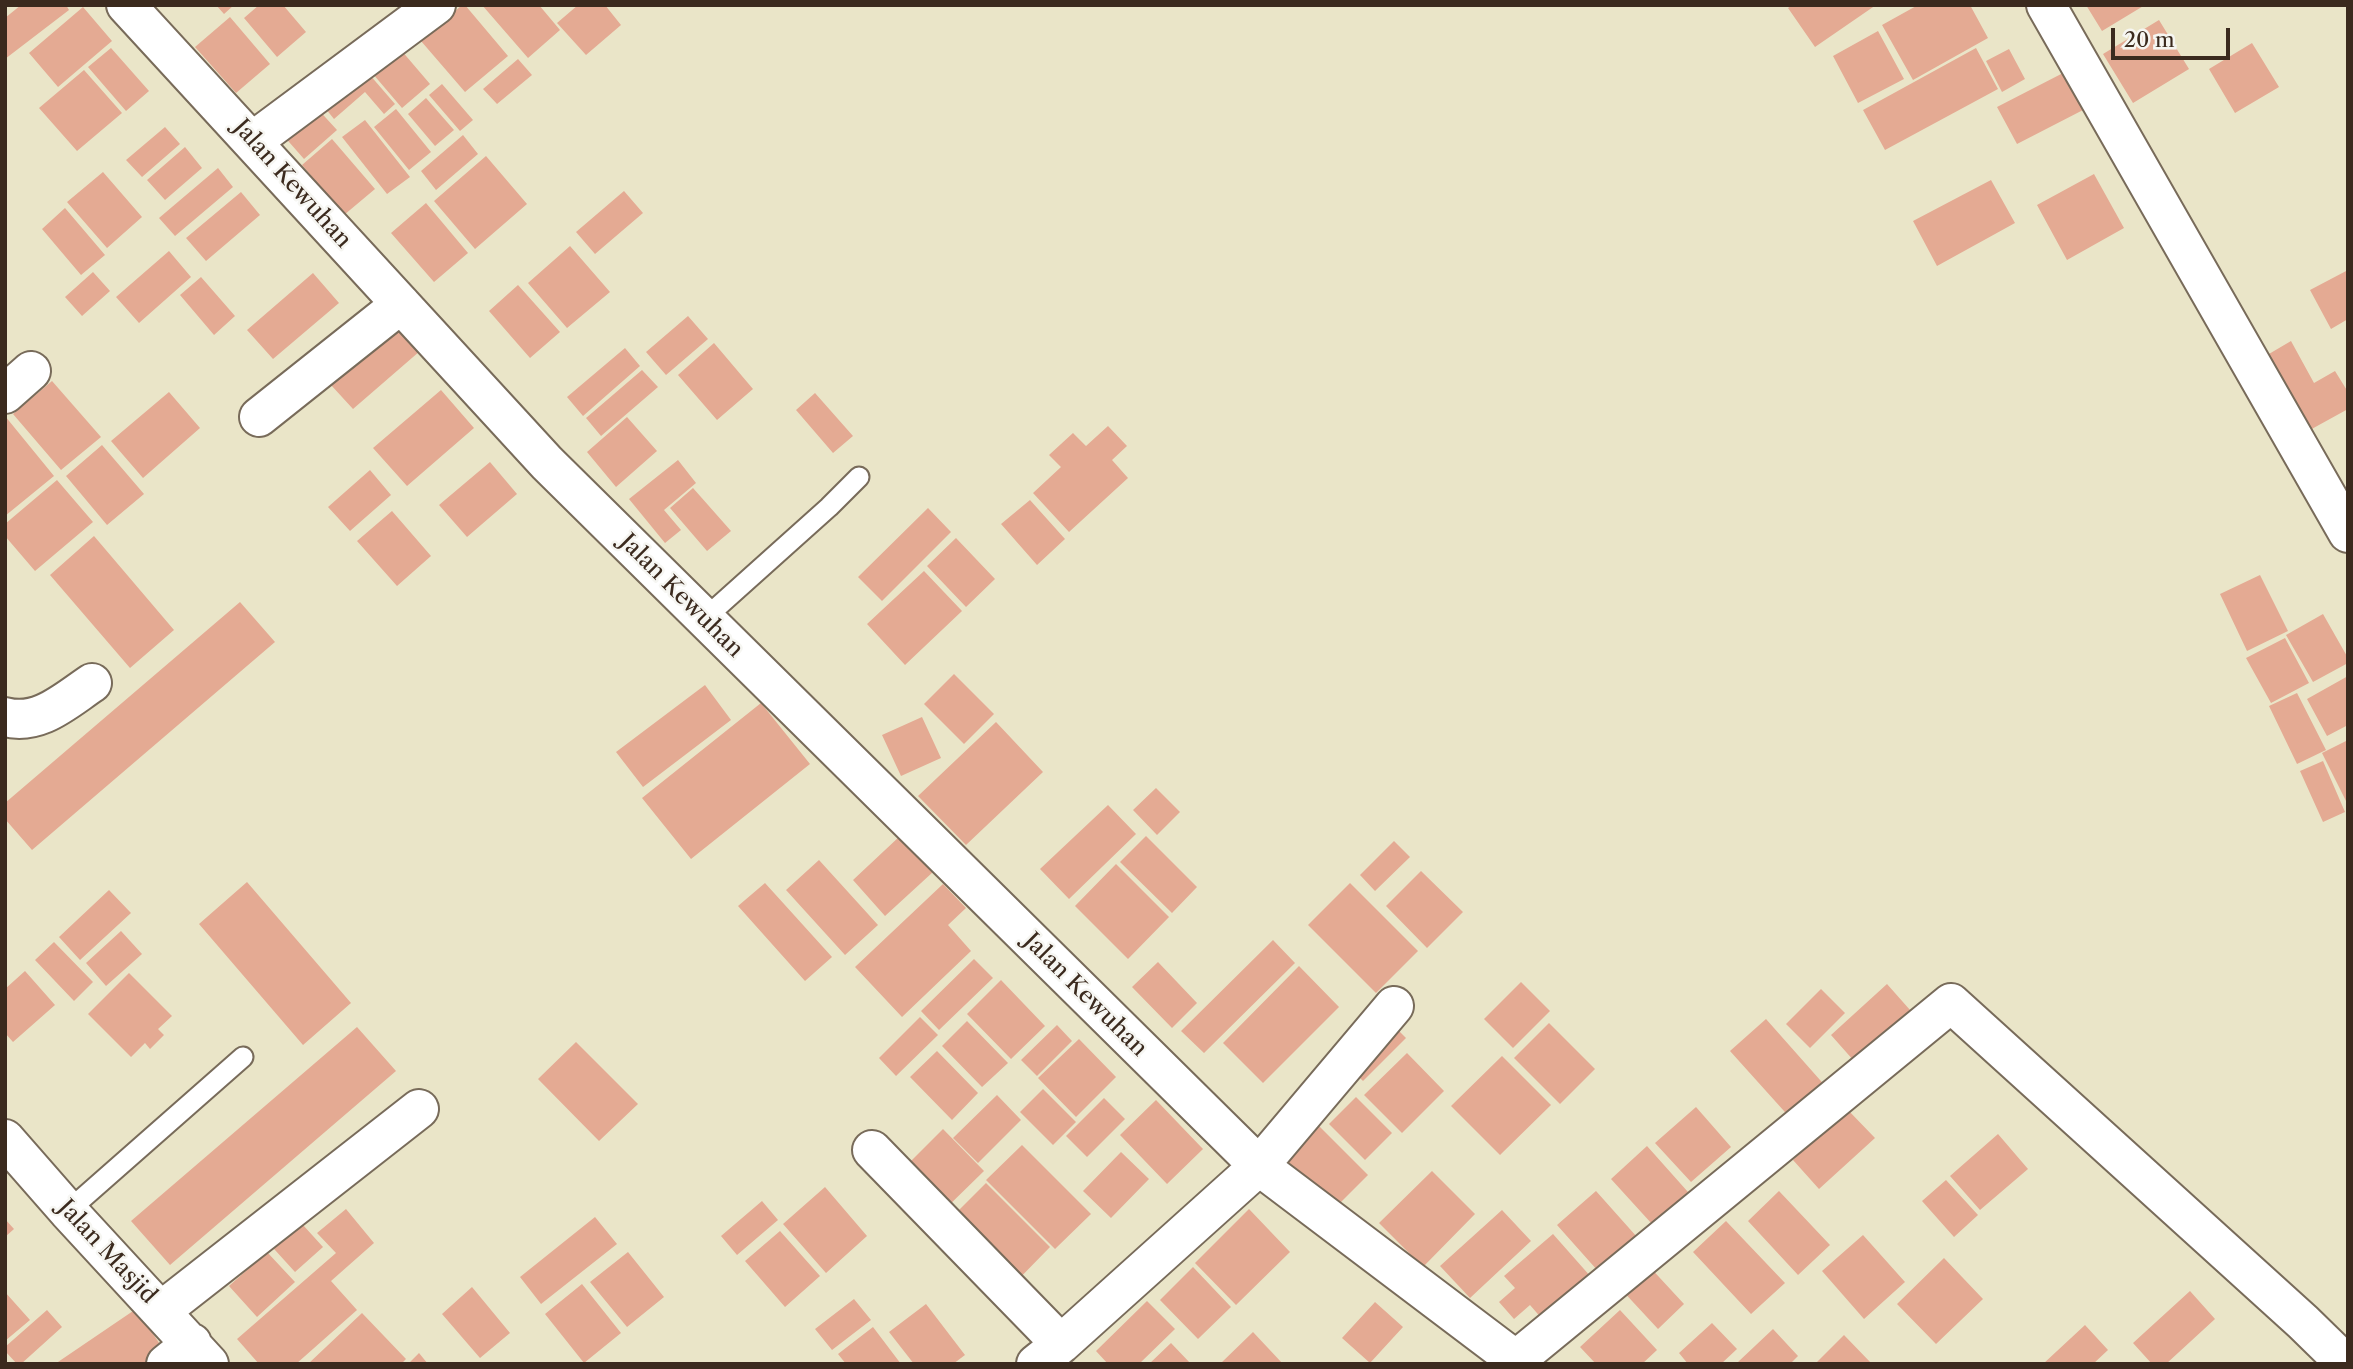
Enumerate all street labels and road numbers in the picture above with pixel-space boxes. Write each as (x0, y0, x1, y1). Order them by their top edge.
street label: Jalan Kewuhan (227, 114, 357, 254)
street label: Jalan Kewuhan (613, 528, 749, 664)
street label: Jalan Kewuhan (1017, 927, 1153, 1063)
street label: Jalan Masjid (52, 1194, 162, 1310)

